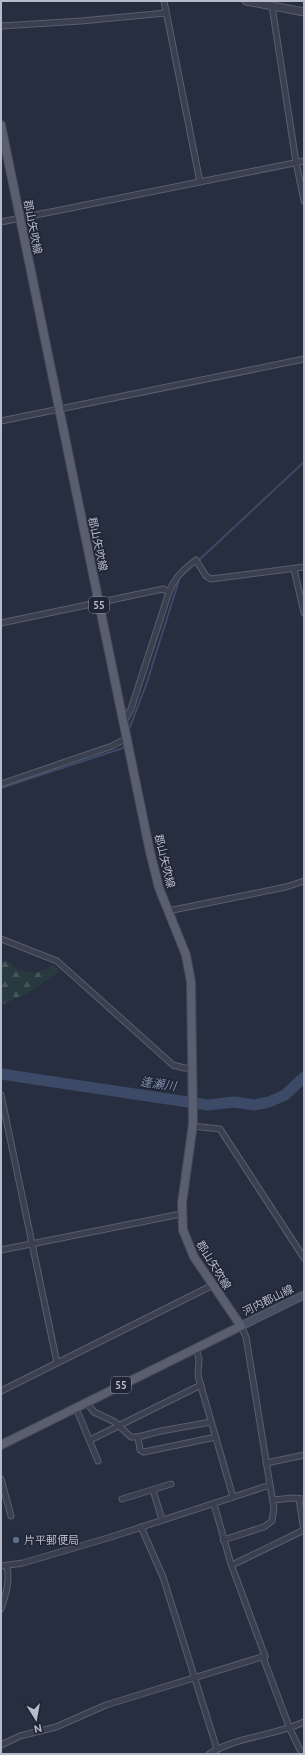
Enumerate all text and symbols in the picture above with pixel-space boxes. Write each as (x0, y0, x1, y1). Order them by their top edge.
street label: 郡山矢吹線 (22, 199, 44, 255)
street label: 郡山矢吹線 (86, 516, 110, 572)
road number: 55 (89, 597, 109, 613)
street label: 郡山矢吹線 (153, 833, 177, 889)
water label: 逢瀬川 (139, 1075, 179, 1093)
street label: 郡山矢吹線 (194, 1238, 234, 1292)
street label: 河内郡山線 (241, 1283, 295, 1317)
road number: 55 (111, 1377, 131, 1393)
place label: 片平郵便局 (24, 1534, 79, 1546)
marker: 片平郵便局 (11, 1535, 21, 1545)
north arrow (16, 1699, 56, 1739)
text: N (33, 1722, 43, 1735)

